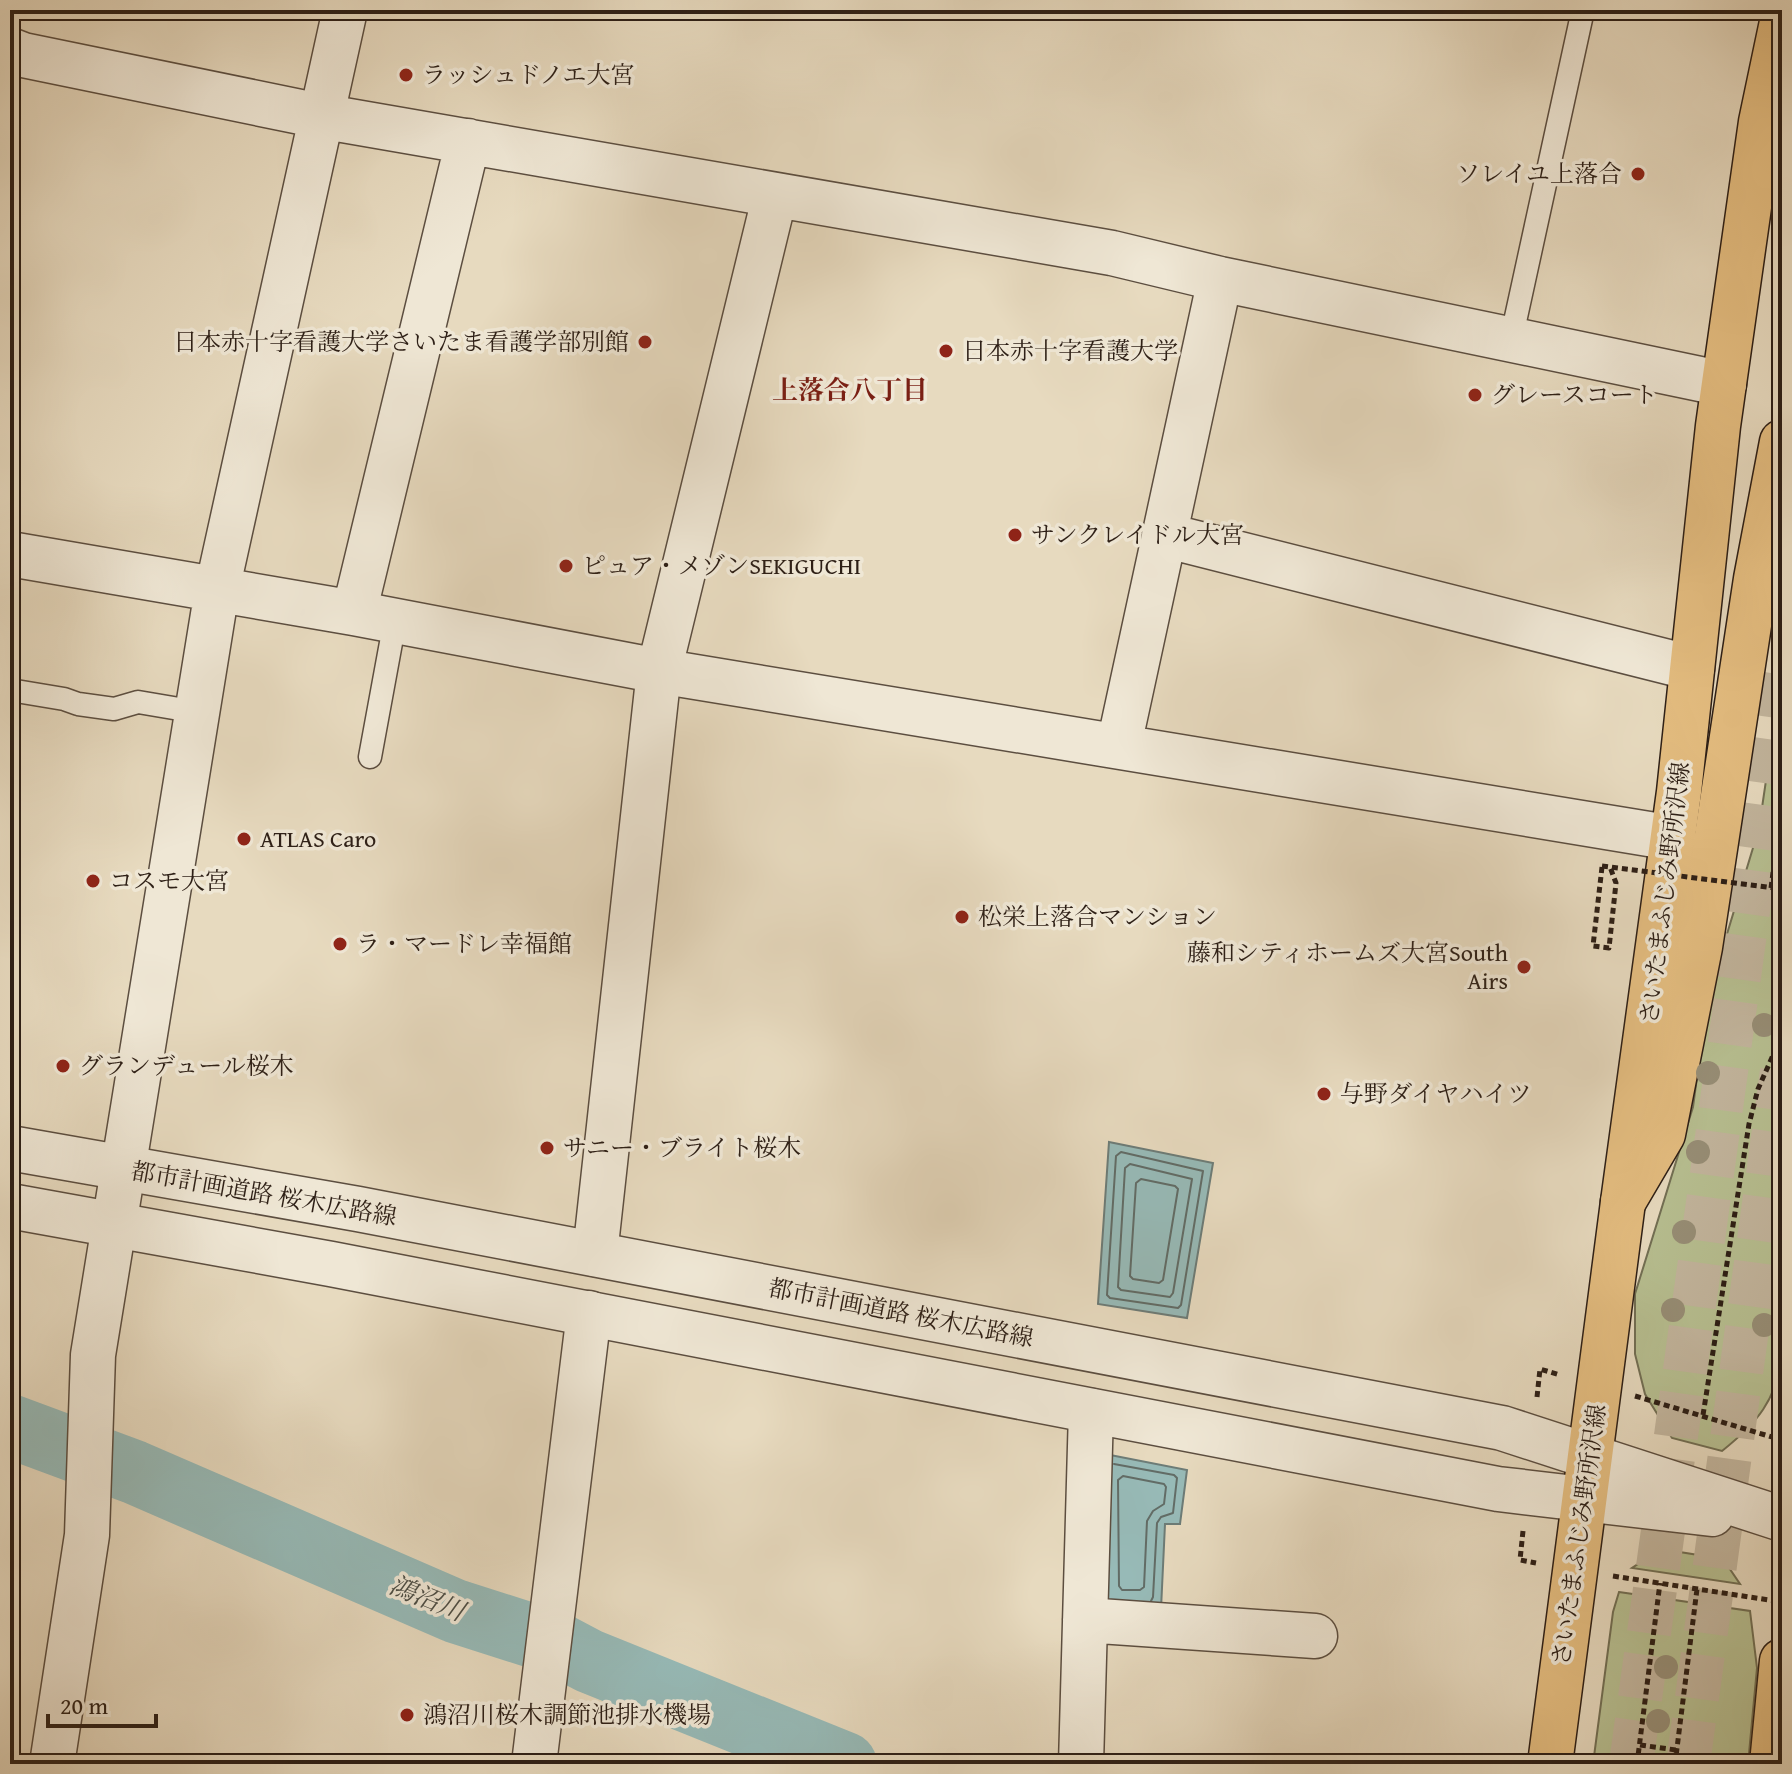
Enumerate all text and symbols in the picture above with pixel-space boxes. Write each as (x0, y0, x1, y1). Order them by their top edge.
place label: ラッシュドノエ大宮 (422, 57, 634, 92)
marker: ラッシュドノエ大宮 (397, 66, 415, 84)
place label: ソレイユ上落合 (1456, 156, 1622, 191)
marker: ソレイユ上落合 (1629, 165, 1647, 183)
place label: 日本赤十字看護大学さいたま看護学部別館 (173, 324, 629, 359)
marker: 日本赤十字看護大学さいたま看護学部別館 (636, 333, 654, 351)
place label: 日本赤十字看護大学 (962, 333, 1178, 368)
marker: 日本赤十字看護大学 (937, 342, 955, 360)
district label: 上落合八丁目 (772, 370, 928, 409)
place label: グレースコート (1491, 377, 1658, 412)
marker: グレースコート (1466, 386, 1484, 404)
place label: サンクレイドル大宮 (1031, 517, 1244, 552)
marker: サンクレイドル大宮 (1006, 526, 1024, 544)
place label: ピュア・メゾンSEKIGUCHI (582, 548, 861, 583)
marker: ピュア・メゾンSEKIGUCHI (557, 557, 575, 575)
street label: さいたまふじみ野所沢線 (1631, 760, 1698, 1026)
place label: ATLAS Caro (260, 821, 376, 856)
marker: ATLAS Caro (235, 830, 253, 848)
place label: コスモ大宮 (109, 863, 229, 898)
marker: コスモ大宮 (84, 872, 102, 890)
place label: 松栄上落合マンション (978, 899, 1217, 934)
marker: 松栄上落合マンション (953, 908, 971, 926)
place label: ラ・マードレ幸福館 (356, 926, 572, 961)
marker: ラ・マードレ幸福館 (331, 935, 349, 953)
place label: 藤和シティホームズ大宮South Airs (1187, 935, 1509, 998)
marker: 藤和シティホームズ大宮South Airs (1515, 958, 1533, 976)
place label: グランデュール桜木 (79, 1048, 294, 1083)
marker: グランデュール桜木 (54, 1057, 72, 1075)
place label: 与野ダイヤハイツ (1340, 1076, 1532, 1111)
marker: 与野ダイヤハイツ (1315, 1085, 1333, 1103)
place label: サニー・ブライト桜木 (563, 1130, 801, 1165)
marker: サニー・ブライト桜木 (538, 1139, 556, 1157)
street label: 都市計画道路 桜木広路線 (128, 1153, 400, 1234)
street label: 都市計画道路 桜木広路線 (766, 1270, 1037, 1355)
street label: さいたまふじみ野所沢線 (1543, 1402, 1614, 1668)
water label: 鴻沼川 (384, 1565, 473, 1631)
scale bar (48, 1678, 156, 1728)
text: 20 m (60, 1688, 108, 1723)
place label: 鴻沼川桜木調節池排水機場 (423, 1697, 711, 1732)
marker: 鴻沼川桜木調節池排水機場 (398, 1706, 416, 1724)

